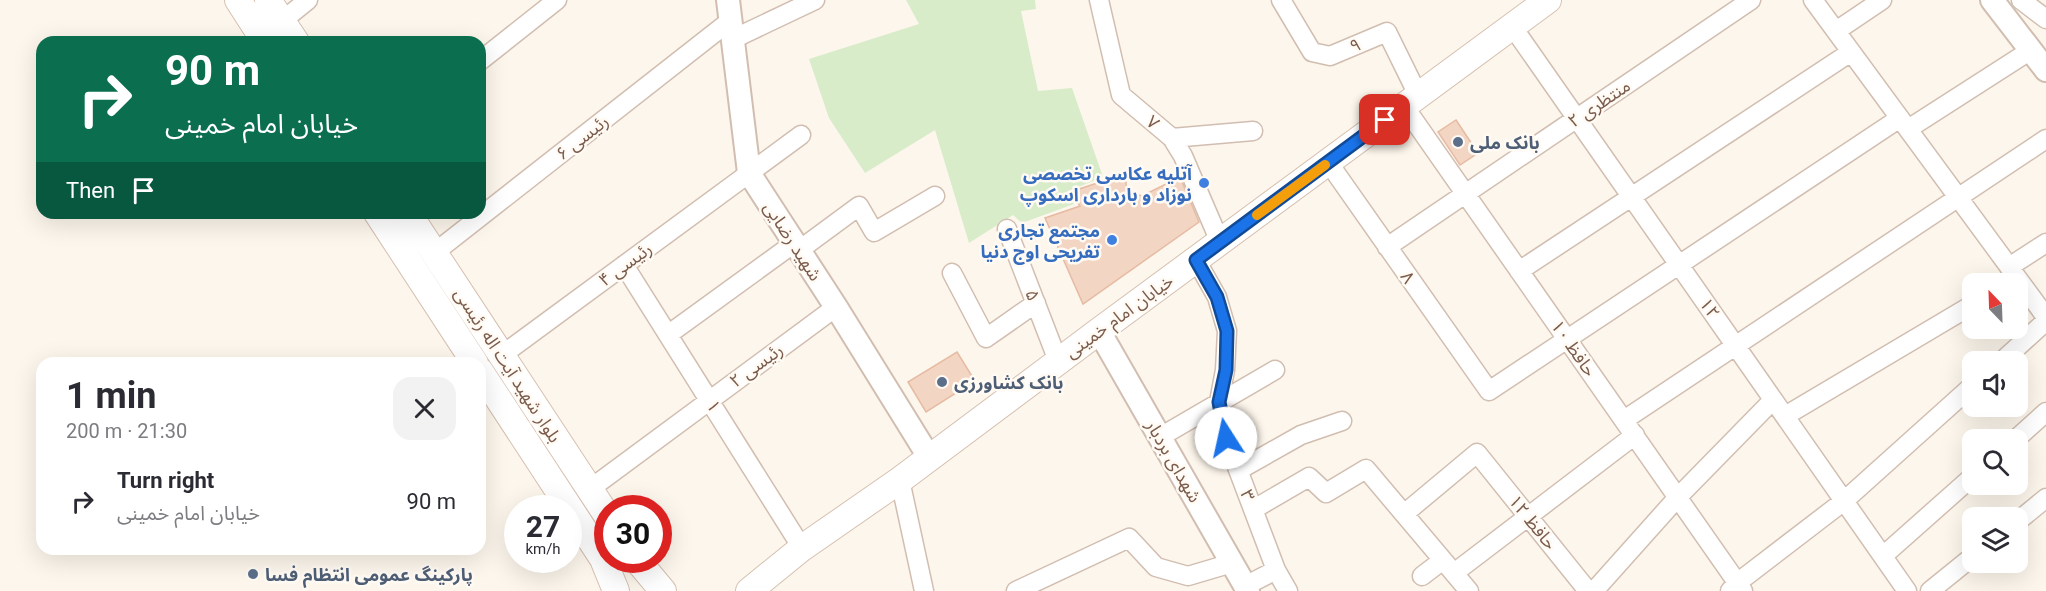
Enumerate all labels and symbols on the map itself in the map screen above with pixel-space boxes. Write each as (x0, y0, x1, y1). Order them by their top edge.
street label: ۹ (1346, 33, 1364, 57)
street label: منتظری ۲ (1564, 75, 1635, 132)
pin (1359, 94, 1410, 145)
street label: رئیسی ۶ (552, 110, 613, 165)
street label: ۷ (1142, 111, 1164, 133)
place label: بانک ملی (1470, 132, 1540, 153)
marker: بانک ملی (1451, 135, 1465, 149)
place label: آتلیه عکاسی تخصصی نوزاد و بارداری اسکوپ (1020, 163, 1193, 207)
marker: آتلیه عکاسی تخصصی نوزاد و بارداری اسکوپ (1197, 176, 1211, 190)
street label: شهید رضایی (759, 197, 826, 285)
place label: مجتمع تجاری تفریحی اوج دنیا (981, 220, 1101, 265)
marker: مجتمع تجاری تفریحی اوج دنیا (1105, 233, 1119, 247)
street label: رئیسی ۴ (594, 238, 656, 291)
street label: ۸ (1396, 267, 1420, 287)
street label: خیابان امام خمینی (1061, 270, 1180, 366)
north arrow (1962, 273, 2028, 339)
street label: بلوار شهید آیت اله رئیسی (449, 284, 566, 447)
street label: ۵ (1021, 286, 1045, 304)
street label: ۱۲ (1695, 294, 1725, 322)
street label: حافظ ۱۰ (1547, 316, 1601, 380)
street label: رئیسی ۲ (725, 339, 787, 392)
place label: بانک کشاورزی (954, 372, 1063, 394)
marker: بانک کشاورزی (935, 375, 949, 389)
street label: ۱ (702, 396, 726, 416)
position arrow (1194, 406, 1258, 470)
street label: شهدای بردبار (1141, 415, 1206, 507)
street label: ۳ (1236, 486, 1260, 504)
street label: حافظ ۱۲ (1505, 491, 1561, 553)
speed limit sign: 30 (594, 495, 672, 573)
place label: پارکینگ عمومی انتظام فسا (265, 564, 473, 588)
marker: پارکینگ عمومی انتظام فسا (246, 567, 260, 581)

